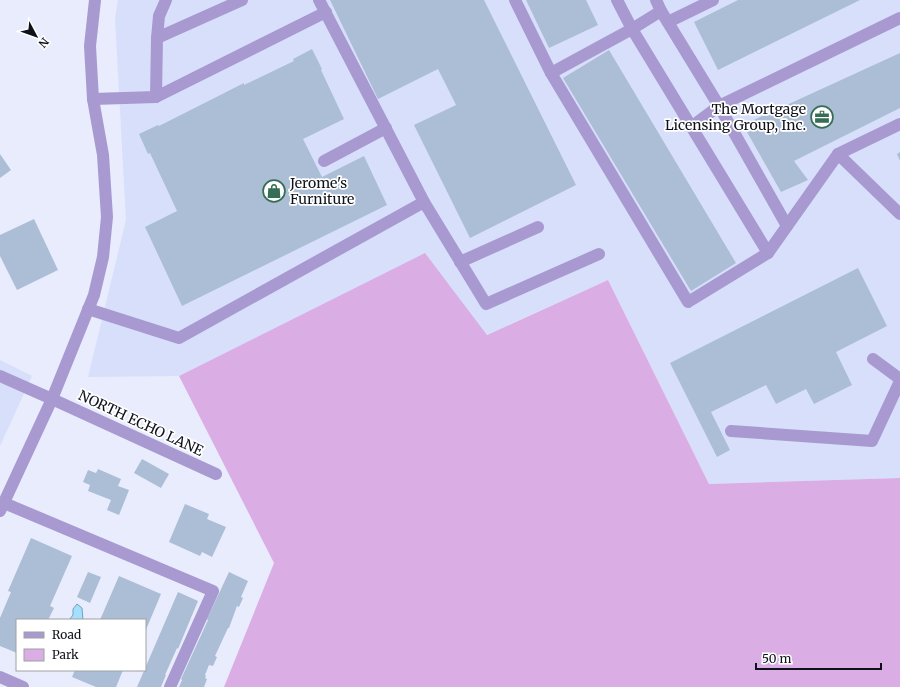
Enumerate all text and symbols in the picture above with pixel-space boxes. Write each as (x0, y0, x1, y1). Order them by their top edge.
north arrow (16, 16, 56, 56)
text: N (35, 35, 52, 51)
place label: The Mortgage Licensing Group, Inc. (665, 100, 806, 134)
office icon: The Mortgage Licensing Group, Inc. (809, 104, 835, 130)
place label: Jerome's Furniture (289, 174, 354, 208)
shop icon: Jerome's Furniture (261, 178, 287, 204)
street label: NORTH ECHO LANE (76, 386, 206, 460)
legend (16, 619, 146, 671)
text: Road (52, 627, 81, 642)
scale bar (756, 645, 881, 671)
text: Park (52, 647, 79, 662)
text: 50 m (762, 651, 791, 666)

